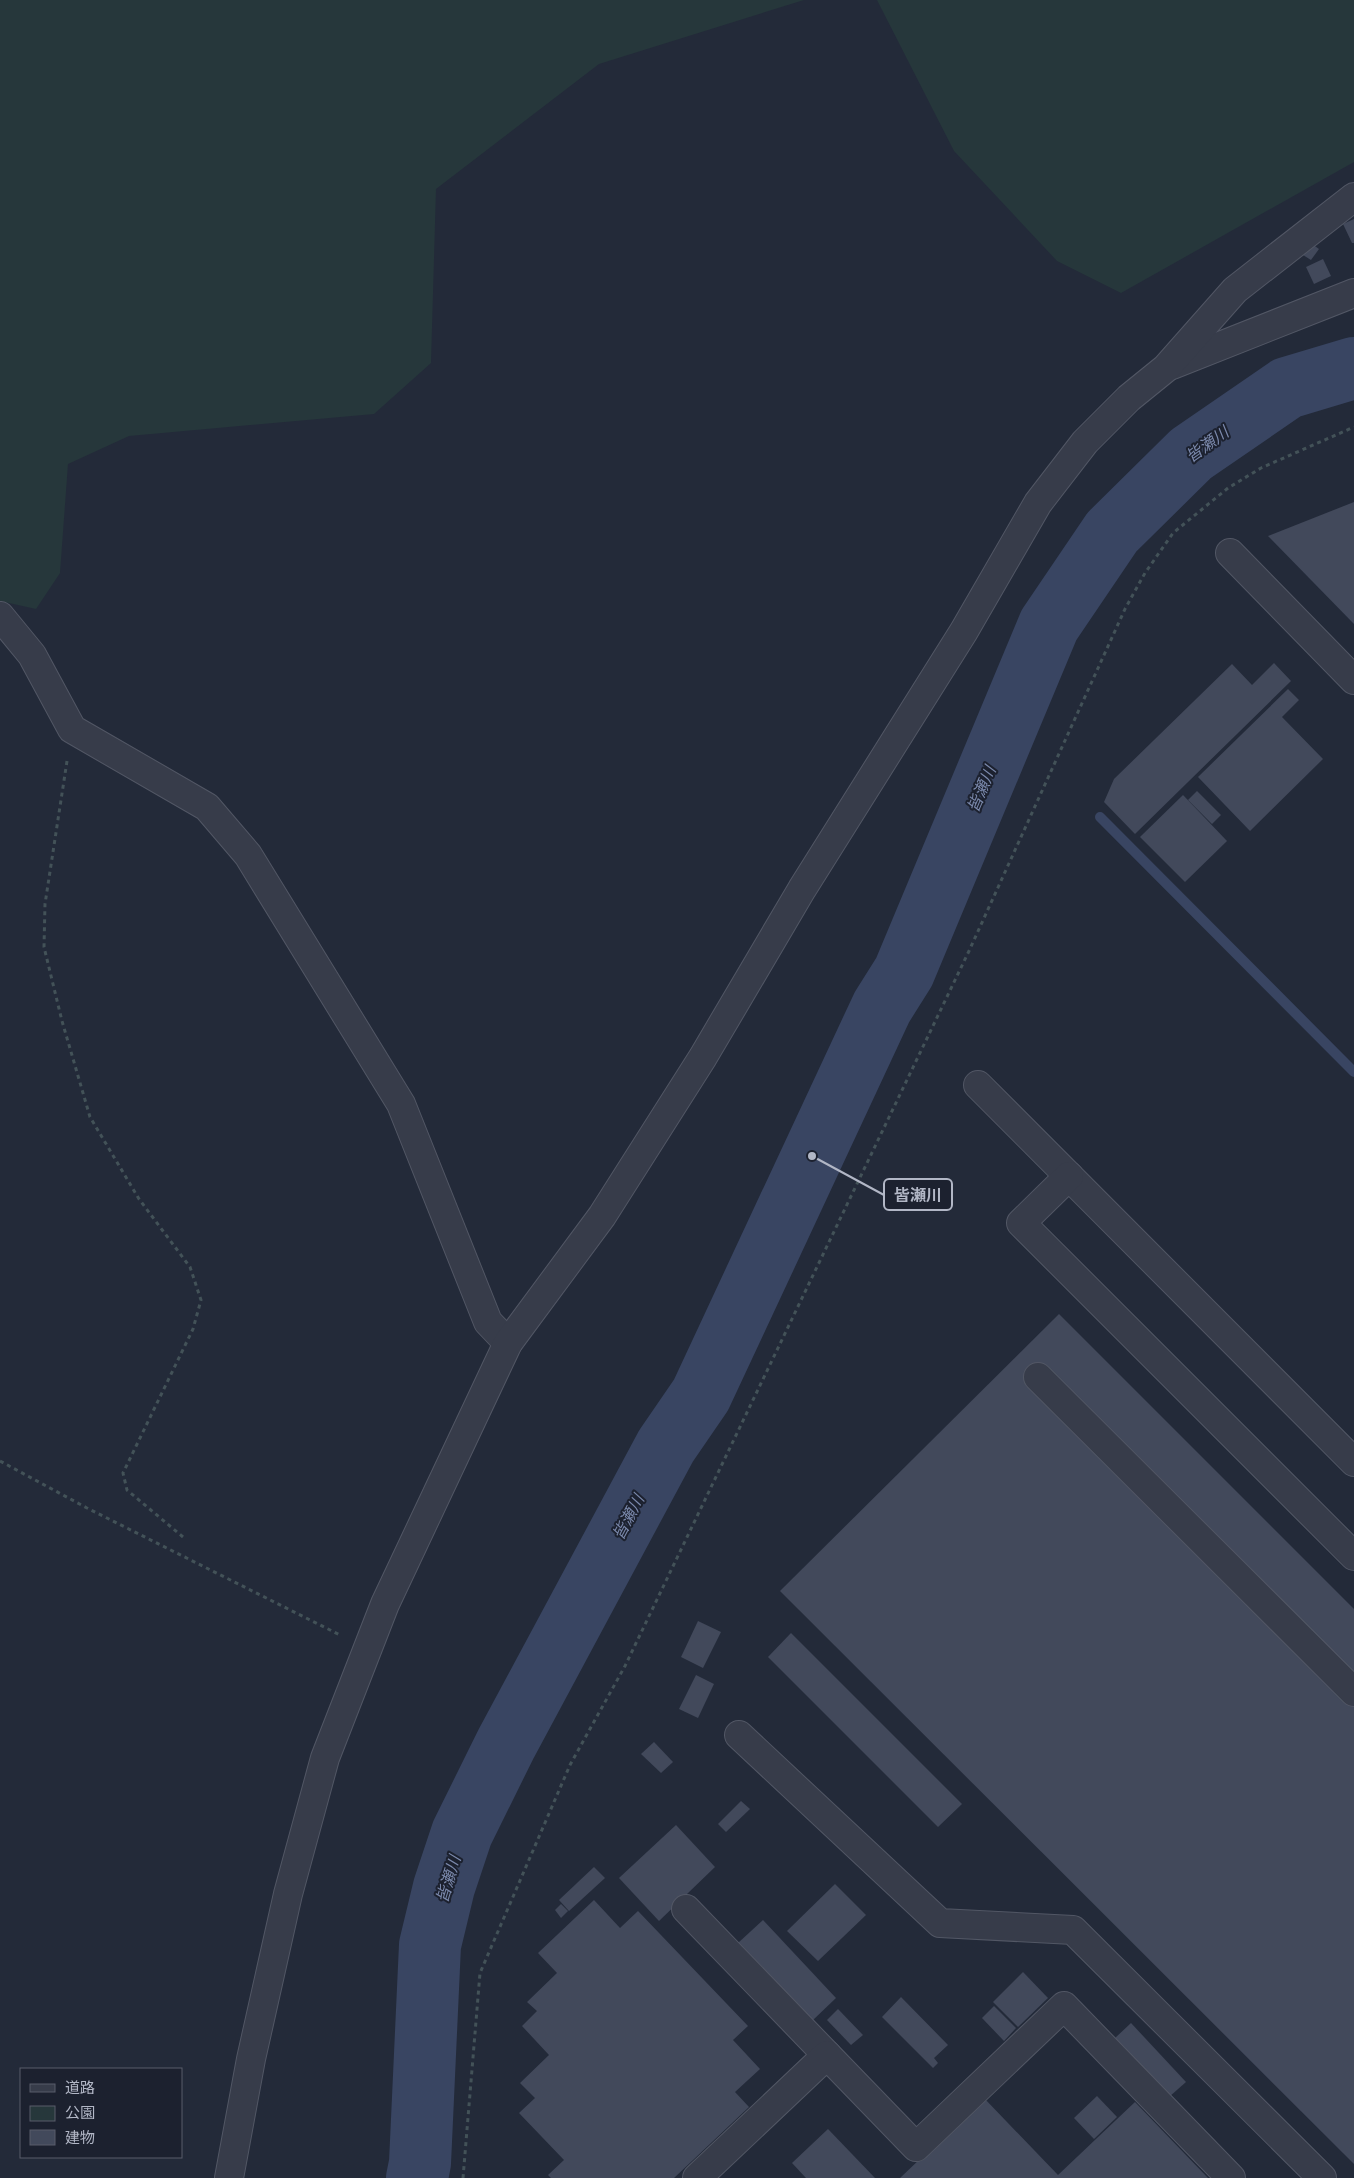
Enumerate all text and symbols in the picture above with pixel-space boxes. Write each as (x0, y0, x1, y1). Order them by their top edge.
water label: 皆瀬川 (1182, 421, 1234, 466)
water label: 皆瀬川 (963, 762, 1000, 815)
callout: 皆瀬川 (884, 1179, 952, 1210)
text: 皆瀬川 (894, 1186, 942, 1205)
water label: 皆瀬川 (609, 1490, 649, 1543)
water label: 皆瀬川 (432, 1852, 465, 1905)
legend (20, 2068, 182, 2158)
text: 道路 (65, 2079, 95, 2097)
text: 公園 (65, 2104, 95, 2122)
text: 建物 (65, 2129, 95, 2147)

